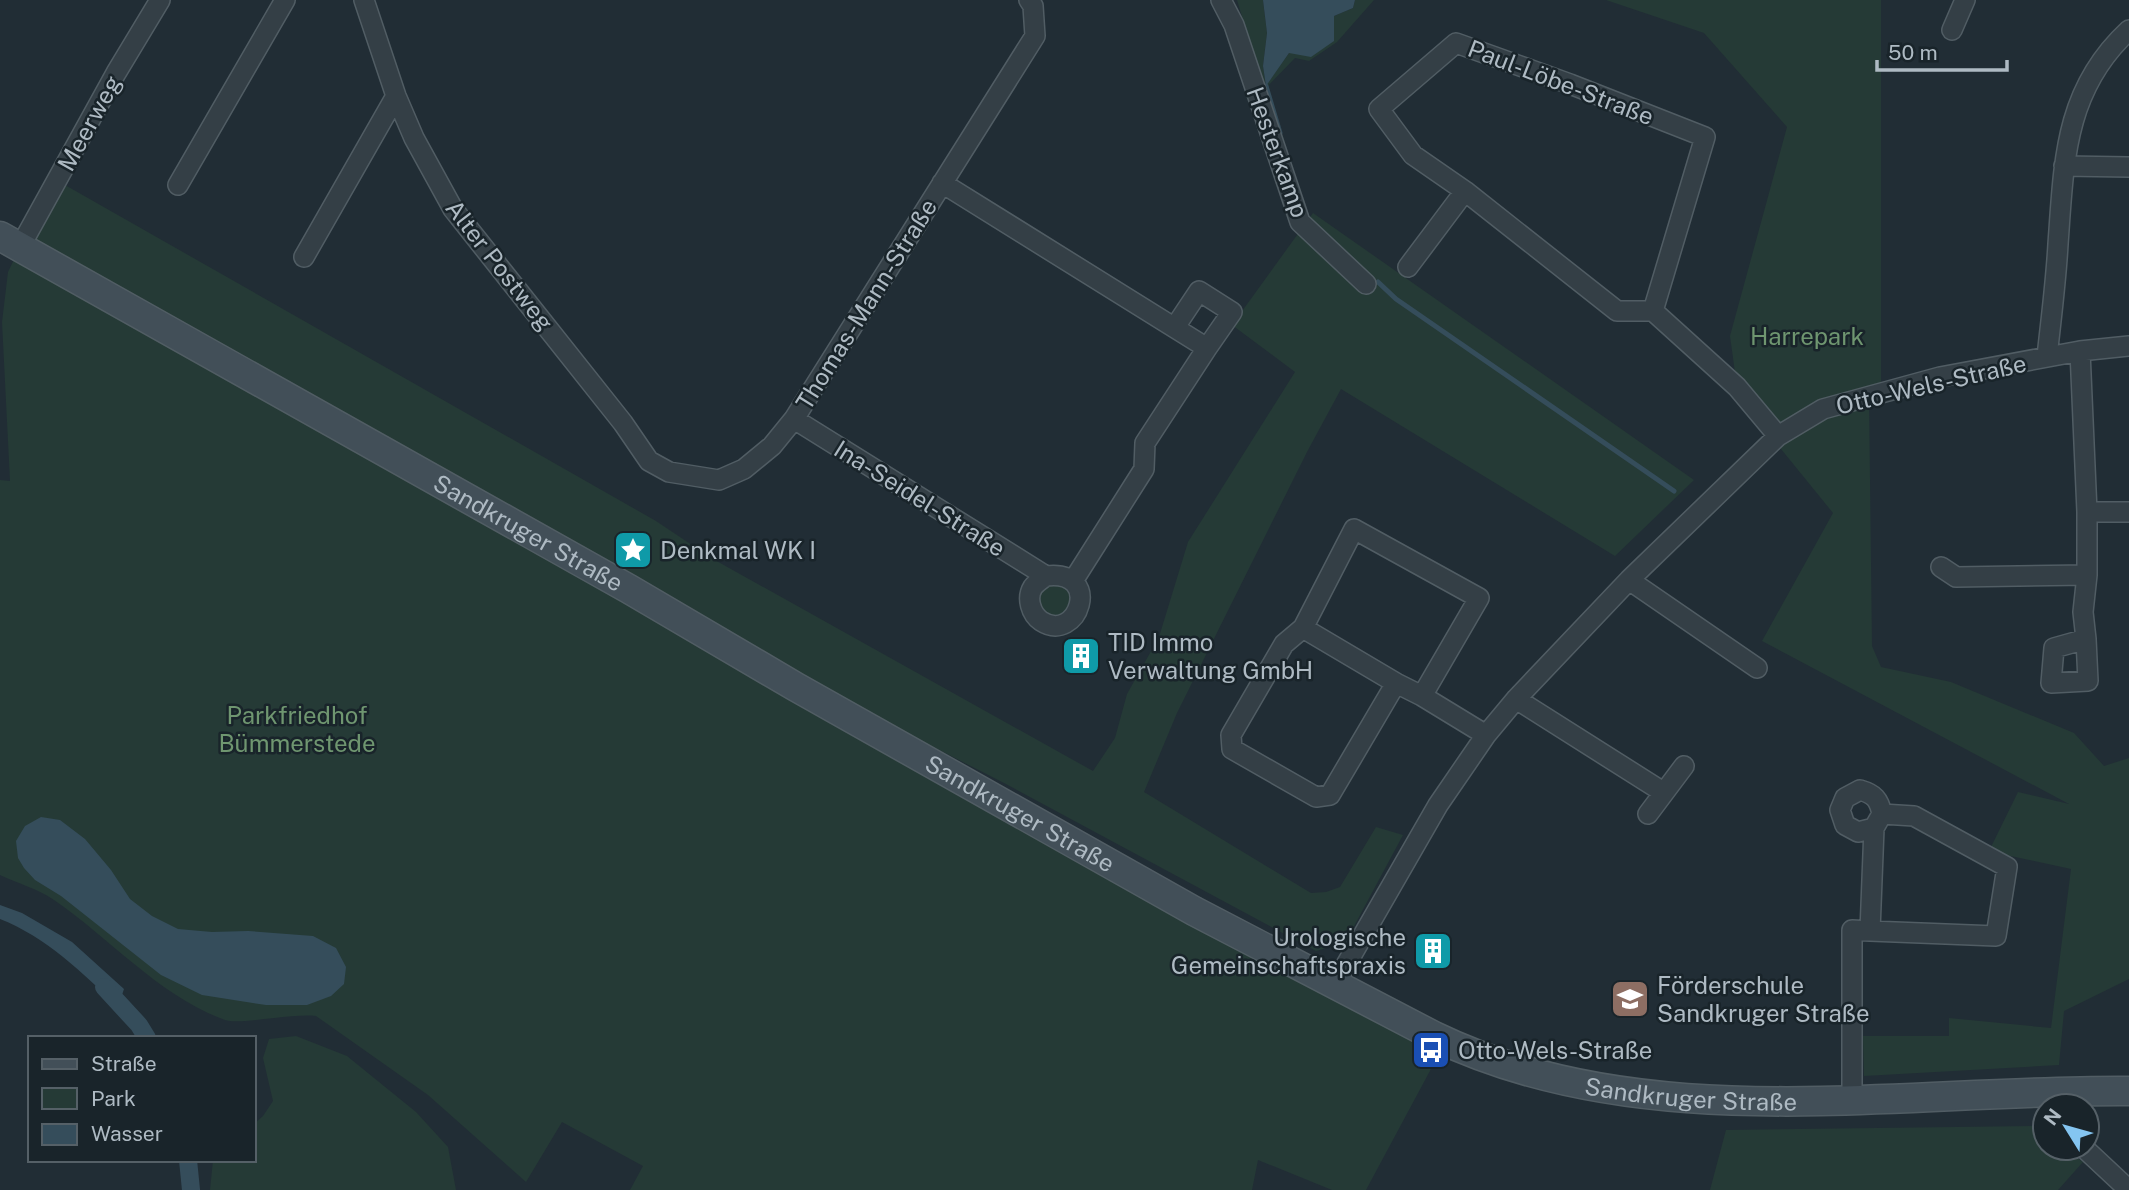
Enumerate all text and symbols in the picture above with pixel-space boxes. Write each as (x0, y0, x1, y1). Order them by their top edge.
scale bar (1877, 28, 2007, 72)
street label: Paul-Löbe-Straße (1464, 34, 1658, 130)
text: 50 m (1888, 40, 1938, 65)
street label: Meerweg (51, 70, 127, 176)
street label: Hesterkamp (1241, 83, 1315, 221)
street label: Thomas-Mann-Straße (790, 193, 942, 415)
street label: Alter Postweg (440, 194, 560, 336)
park label: Harrepark (1750, 322, 1864, 350)
street label: Otto-Wels-Straße (1833, 348, 2029, 420)
street label: Ina-Seidel-Straße (829, 434, 1011, 562)
street label: Sandkruger Straße (429, 468, 628, 597)
place icon: Denkmal WK I (612, 529, 654, 571)
place label: Denkmal WK I (660, 536, 816, 564)
place label: TID Immo Verwaltung GmbH (1108, 628, 1313, 684)
building icon: TID Immo Verwaltung GmbH (1060, 635, 1102, 677)
park label: Parkfriedhof Bümmerstede (219, 701, 376, 757)
street label: Sandkruger Straße (920, 749, 1120, 877)
place label: Urologische Gemeinschaftspraxis (1171, 923, 1406, 979)
building icon: Urologische Gemeinschaftspraxis (1412, 930, 1454, 972)
place label: Förderschule Sandkruger Straße (1657, 971, 1870, 1027)
school or university icon: Förderschule Sandkruger Straße (1609, 978, 1651, 1020)
bus stop icon: Otto-Wels-Straße (1410, 1029, 1452, 1071)
legend (28, 1036, 256, 1162)
place label: Otto-Wels-Straße (1458, 1036, 1652, 1064)
text: Straße (91, 1051, 157, 1076)
street label: Sandkruger Straße (1583, 1071, 1797, 1115)
text: Park (91, 1086, 136, 1111)
north arrow (2031, 1092, 2101, 1162)
text: N (2039, 1104, 2066, 1129)
text: Wasser (91, 1121, 163, 1146)

